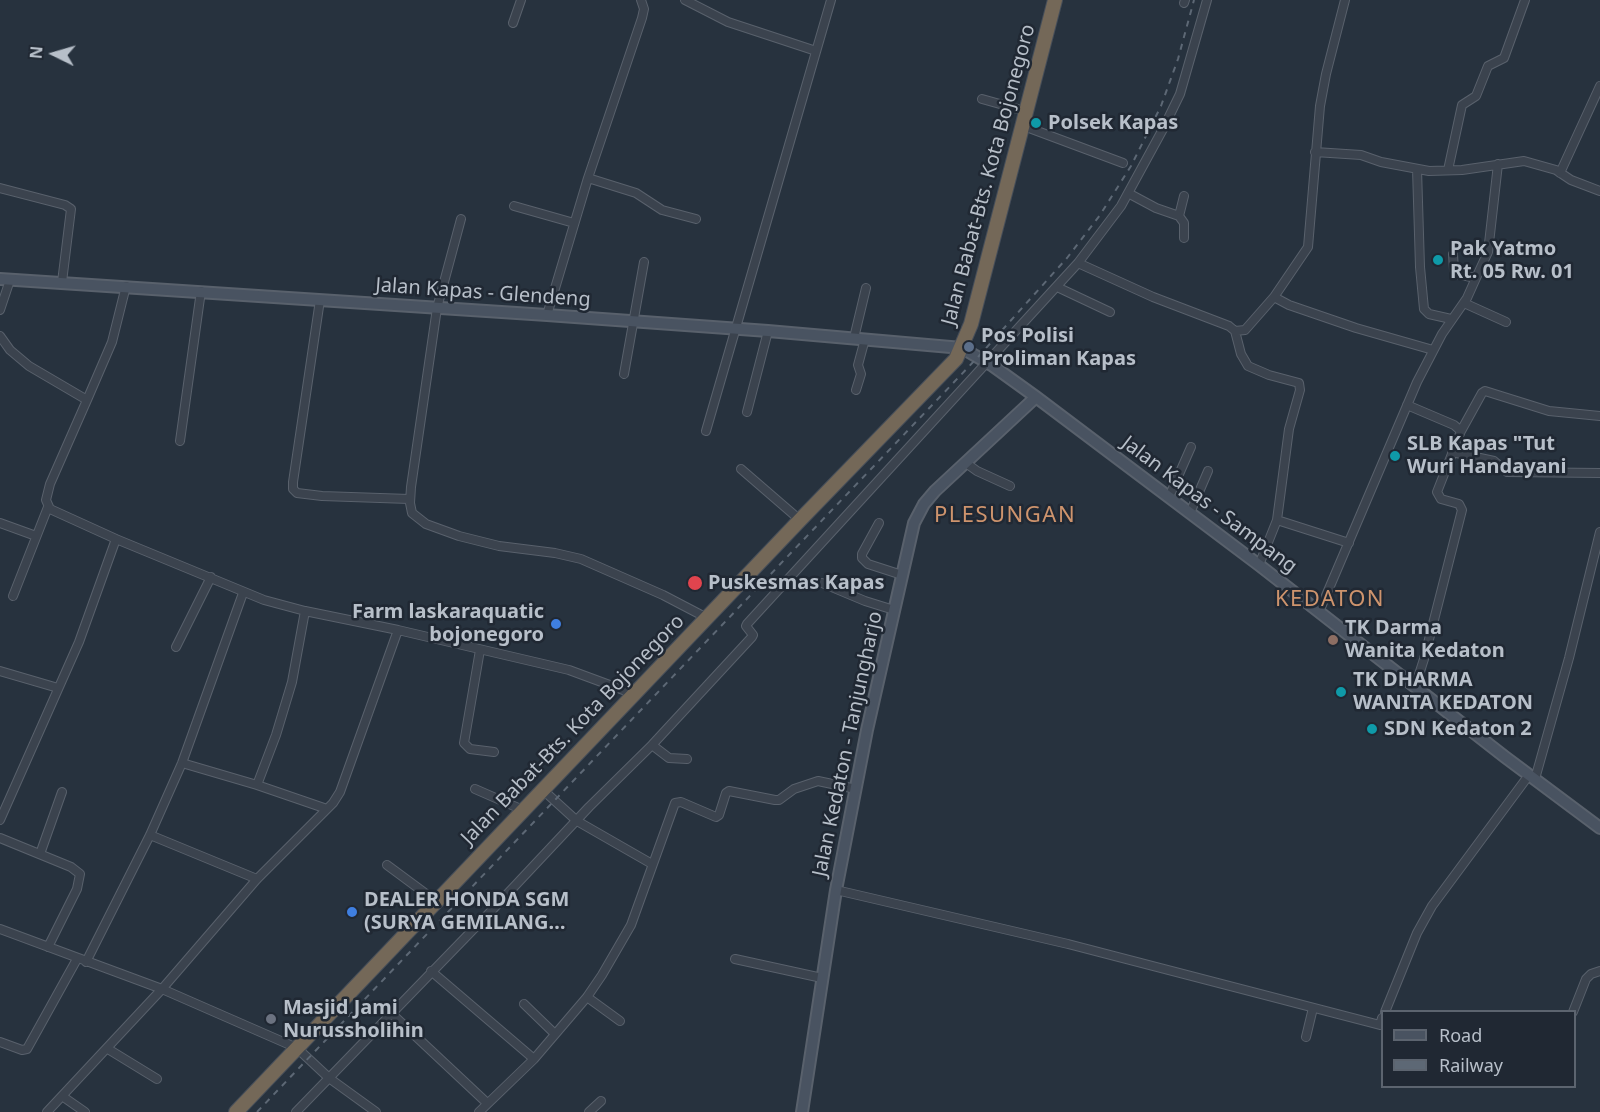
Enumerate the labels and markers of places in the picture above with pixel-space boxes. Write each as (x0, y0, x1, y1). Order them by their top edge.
place label: Polsek Kapas (1048, 111, 1178, 135)
marker: Polsek Kapas (1029, 116, 1043, 130)
place label: Pak Yatmo Rt. 05 Rw. 01 (1450, 237, 1574, 284)
marker: Pak Yatmo Rt. 05 Rw. 01 (1431, 253, 1445, 267)
place label: Pos Polisi Proliman Kapas (981, 324, 1136, 371)
marker: Pos Polisi Proliman Kapas (962, 340, 976, 354)
place label: SLB Kapas "Tut Wuri Handayani (1407, 432, 1567, 479)
marker: SLB Kapas "Tut Wuri Handayani (1388, 449, 1402, 463)
place label: Puskesmas Kapas (708, 571, 884, 595)
marker: Puskesmas Kapas (686, 574, 704, 592)
place label: Farm laskaraquatic bojonegoro (352, 600, 544, 647)
place label: TK Darma Wanita Kedaton (1345, 616, 1505, 663)
marker: Farm laskaraquatic bojonegoro (549, 617, 563, 631)
marker: TK Darma Wanita Kedaton (1326, 633, 1340, 647)
place label: TK DHARMA WANITA KEDATON (1353, 668, 1533, 715)
marker: TK DHARMA WANITA KEDATON (1334, 685, 1348, 699)
place label: SDN Kedaton 2 (1384, 717, 1532, 741)
marker: SDN Kedaton 2 (1365, 722, 1379, 736)
place label: DEALER HONDA SGM (SURYA GEMILANG… (364, 888, 569, 935)
marker: DEALER HONDA SGM (SURYA GEMILANG… (345, 905, 359, 919)
place label: Masjid Jami Nurussholihin (283, 996, 424, 1043)
marker: Masjid Jami Nurussholihin (264, 1012, 278, 1026)

